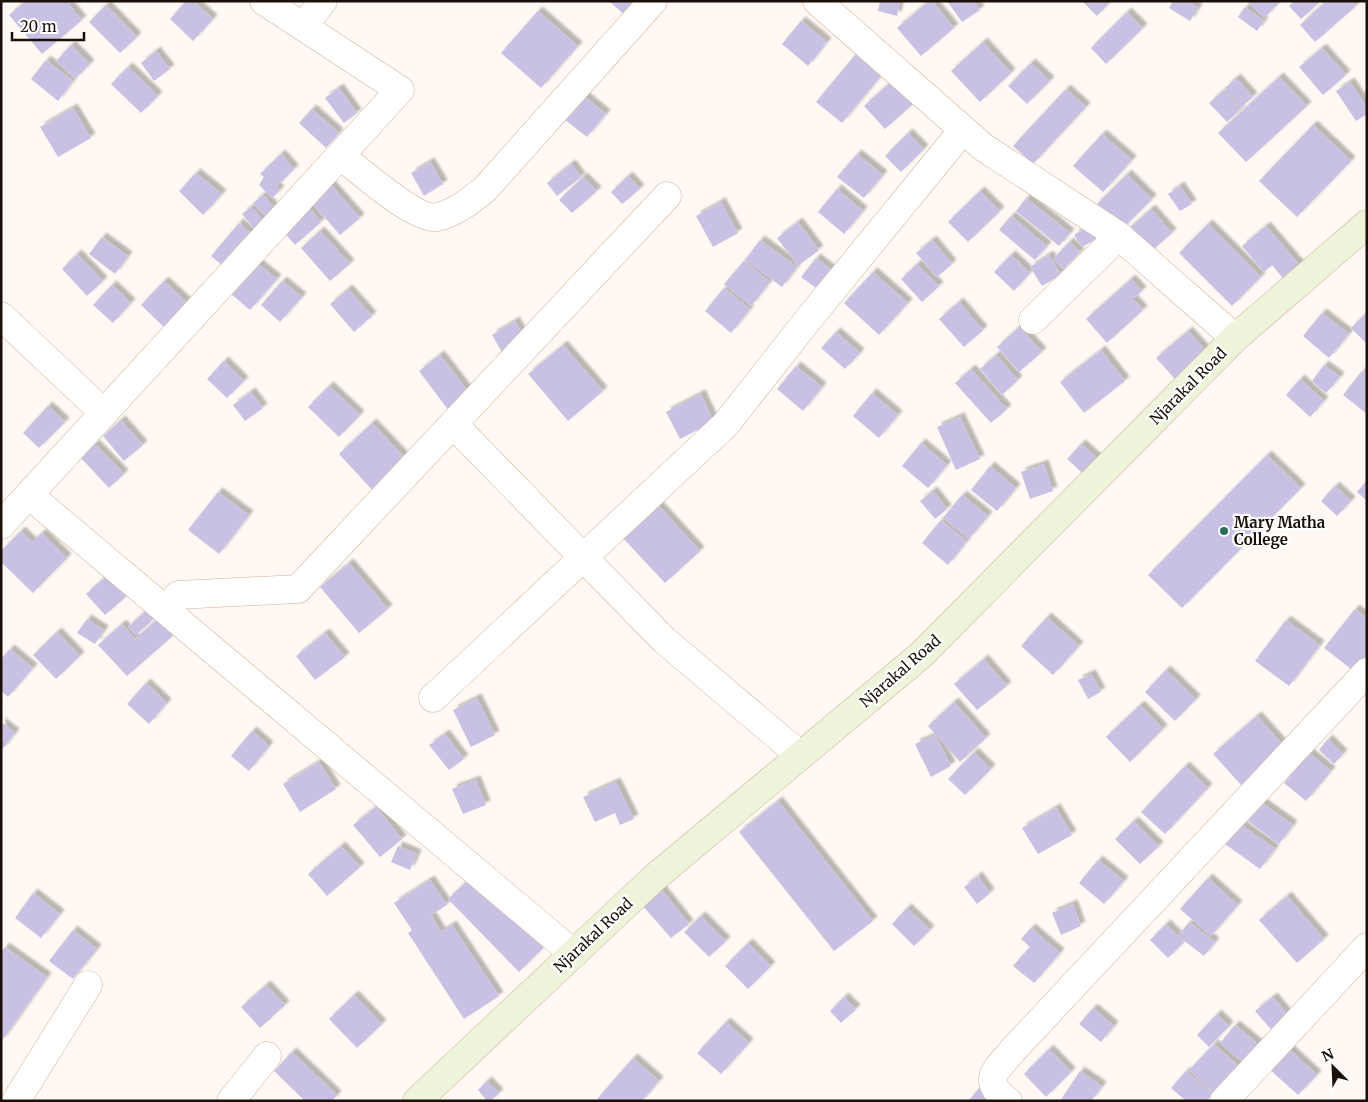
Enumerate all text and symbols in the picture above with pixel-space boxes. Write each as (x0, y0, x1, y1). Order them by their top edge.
scale bar (12, 10, 85, 42)
text: 20 m (20, 17, 57, 36)
street label: Njarakal Road (1146, 344, 1230, 428)
place label: Mary Matha College (1234, 513, 1326, 549)
marker: Mary Matha College (1218, 525, 1230, 537)
street label: Njarakal Road (856, 631, 944, 711)
street label: Njarakal Road (550, 894, 636, 976)
north arrow (1308, 1042, 1358, 1092)
text: N (1319, 1045, 1336, 1066)

